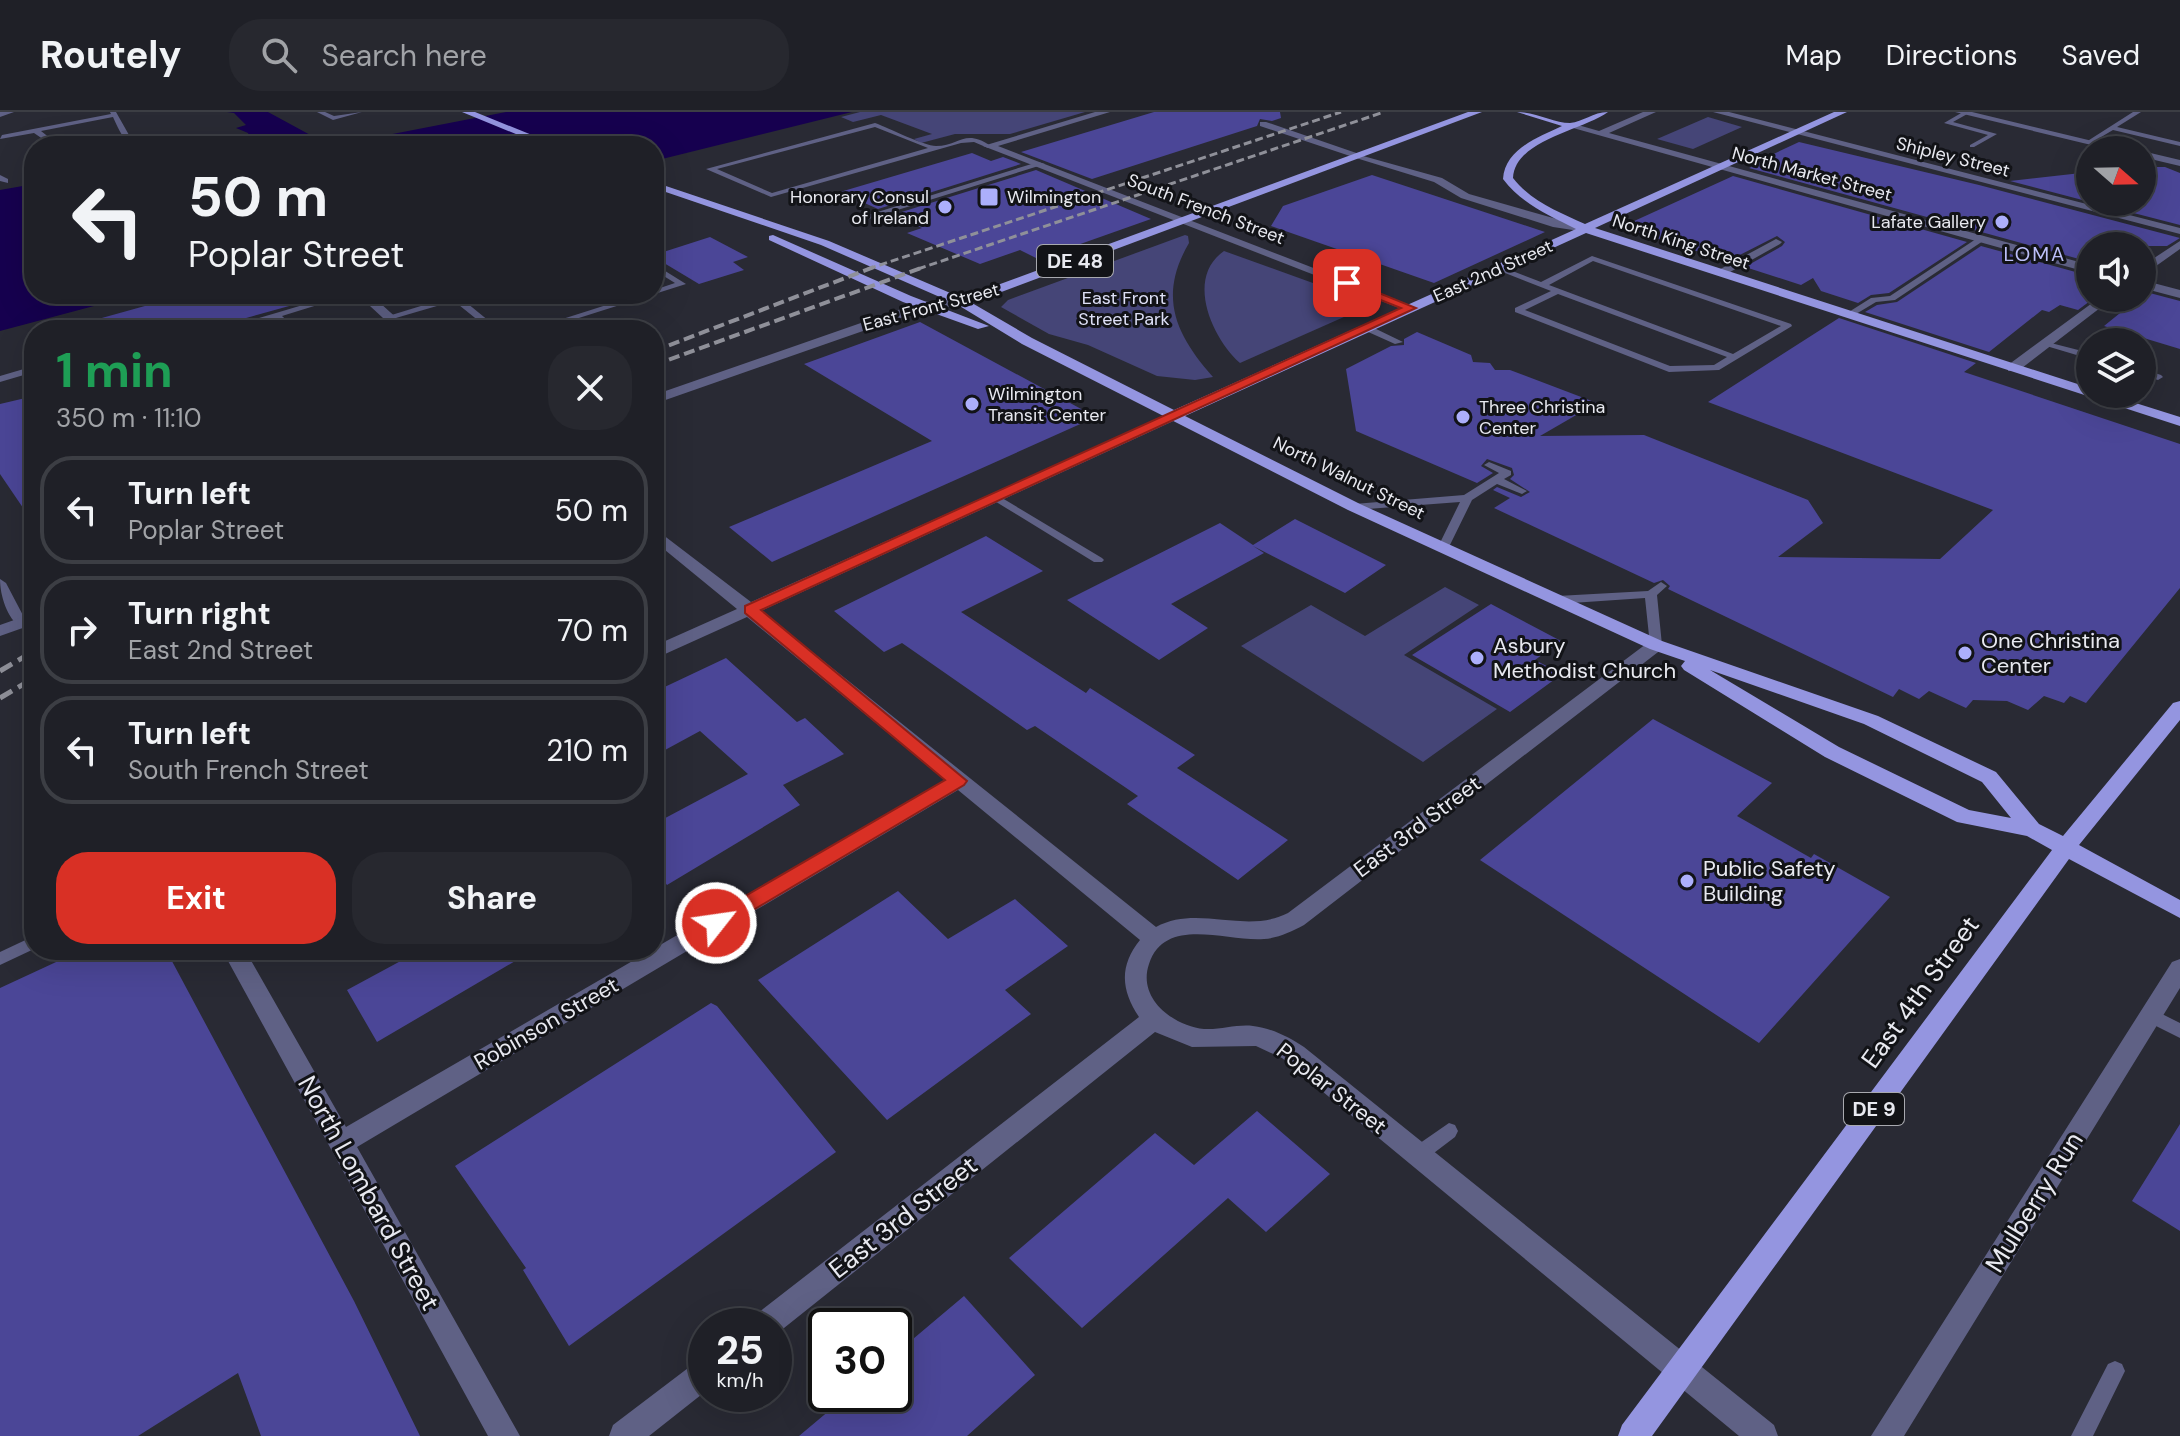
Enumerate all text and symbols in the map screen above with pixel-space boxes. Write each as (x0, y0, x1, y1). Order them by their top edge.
search box (229, 19, 789, 91)
text: Routely (40, 30, 181, 80)
icon: search (257, 33, 301, 77)
text: Search here (321, 36, 487, 75)
text: Map (1785, 37, 1842, 74)
text: Directions (1886, 37, 2018, 74)
text: Saved (2062, 37, 2140, 74)
street label: Shipley Street (1894, 131, 2012, 183)
north arrow (2076, 136, 2156, 216)
map controls (2076, 136, 2156, 408)
street label: North Market Street (1729, 141, 1895, 207)
text: 50 m (188, 160, 328, 233)
icon: left (56, 168, 160, 272)
street label: South French Street (1124, 168, 1288, 250)
place label: Honorary Consul of Ireland (790, 185, 929, 230)
place label: Wilmington (1007, 185, 1101, 209)
marker: Wilmington (978, 186, 1000, 208)
marker: Honorary Consul of Ireland (936, 198, 954, 216)
street label: North King Street (1609, 208, 1753, 276)
place label: Lafate Gallery (1871, 210, 1986, 234)
marker: Lafate Gallery (1993, 213, 2011, 231)
text: Poplar Street (188, 231, 404, 278)
button: sound (2076, 232, 2156, 312)
street label: East 2nd Street (1430, 234, 1556, 308)
district label: LOMA (2004, 241, 2066, 267)
road number: DE 48 (1037, 245, 1113, 277)
pin (1313, 249, 1381, 317)
icon: arrive (1325, 261, 1369, 305)
street label: East Front Street (860, 277, 1002, 337)
park label: East Front Street Park (1078, 286, 1170, 331)
button: layers (2076, 328, 2156, 408)
text: 1 min (56, 339, 173, 402)
button: close (548, 346, 632, 430)
place label: Wilmington Transit Center (988, 382, 1107, 427)
marker: Wilmington Transit Center (963, 395, 981, 413)
place label: Three Christina Center (1479, 395, 1605, 440)
text: 350 m · 11:10 (56, 401, 201, 435)
marker: Three Christina Center (1454, 408, 1472, 426)
street label: North Walnut Street (1269, 431, 1429, 525)
text: Turn left (128, 474, 251, 513)
icon: left (60, 488, 104, 532)
text: 50 m (554, 491, 628, 530)
text: Poplar Street (128, 513, 284, 547)
text: Turn right (128, 594, 271, 633)
icon: right (60, 608, 104, 652)
text: 70 m (557, 611, 628, 650)
place label: One Christina Center (1981, 626, 2120, 680)
place label: Asbury Methodist Church (1493, 631, 1676, 685)
text: East 2nd Street (128, 633, 313, 667)
marker: One Christina Center (1956, 644, 1974, 662)
marker: Asbury Methodist Church (1468, 649, 1486, 667)
text: Turn left (128, 714, 251, 753)
icon: left (60, 728, 104, 772)
text: 210 m (546, 731, 628, 770)
text: South French Street (128, 753, 369, 787)
street label: East 3rd Street (1348, 769, 1487, 884)
button: Exit (56, 852, 336, 944)
button: Share (352, 852, 632, 944)
place label: Public Safety Building (1703, 854, 1836, 908)
marker: Public Safety Building (1678, 872, 1696, 890)
position arrow (674, 881, 758, 965)
street label: East 4th Street (1853, 909, 1987, 1075)
street label: Robinson Street (469, 970, 624, 1077)
street label: Poplar Street (1271, 1036, 1393, 1141)
street label: North Lombard Street (290, 1070, 448, 1316)
road number: DE 9 (1844, 1093, 1904, 1125)
street label: Mulberry Run (1977, 1125, 2091, 1279)
street label: East 3rd Street (822, 1148, 984, 1286)
speed limit sign: 30 (808, 1308, 912, 1412)
text: 25 (716, 1324, 764, 1376)
text: km/h (716, 1367, 764, 1393)

